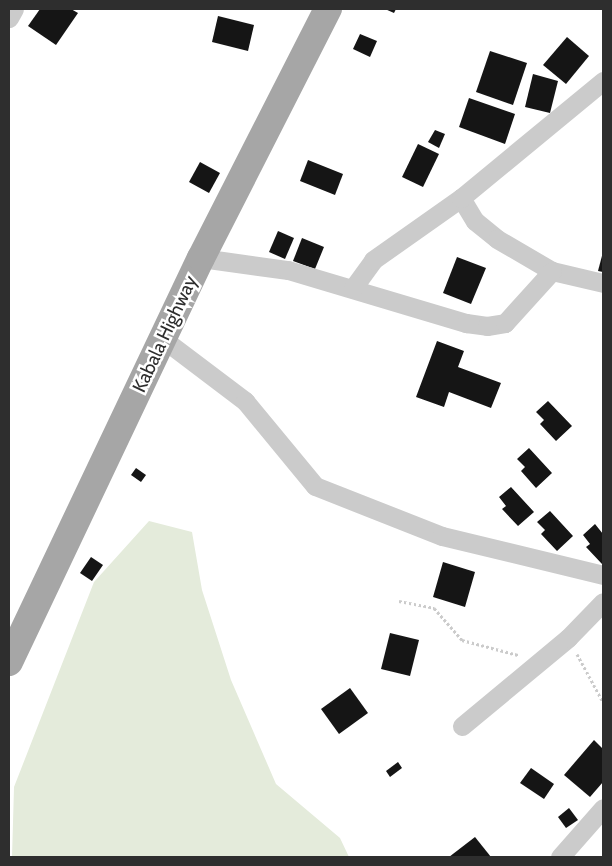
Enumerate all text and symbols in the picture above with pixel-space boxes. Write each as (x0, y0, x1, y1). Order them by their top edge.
street label: Kabala Highway (128, 272, 202, 396)

